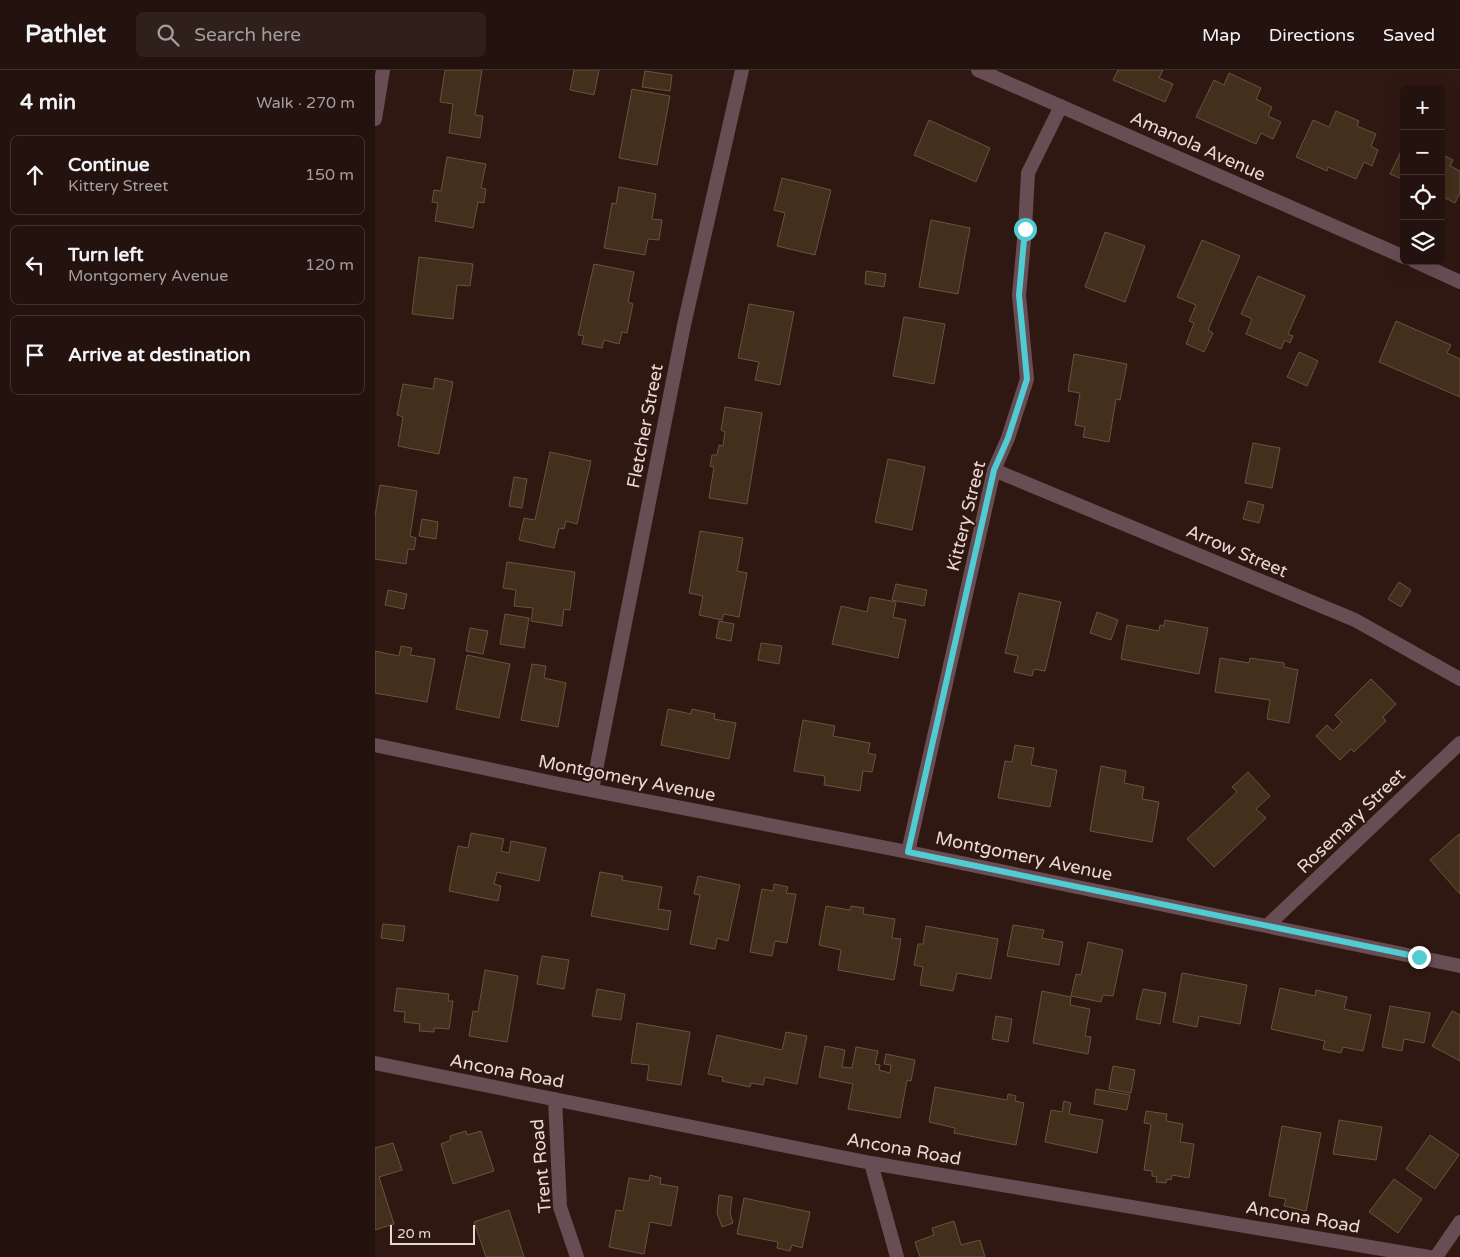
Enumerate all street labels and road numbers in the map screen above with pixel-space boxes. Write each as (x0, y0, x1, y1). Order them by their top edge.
street label: Amanola Avenue (1127, 106, 1269, 186)
street label: Fletcher Street (622, 362, 668, 490)
street label: Kittery Street (942, 458, 990, 574)
street label: Arrow Street (1183, 520, 1291, 582)
street label: Montgomery Avenue (536, 750, 718, 806)
street label: Rosemary Street (1292, 764, 1410, 878)
street label: Montgomery Avenue (934, 827, 1114, 885)
street label: Ancona Road (448, 1049, 566, 1093)
street label: Trent Road (526, 1118, 556, 1214)
street label: Ancona Road (845, 1128, 963, 1170)
street label: Ancona Road (1244, 1196, 1362, 1238)

